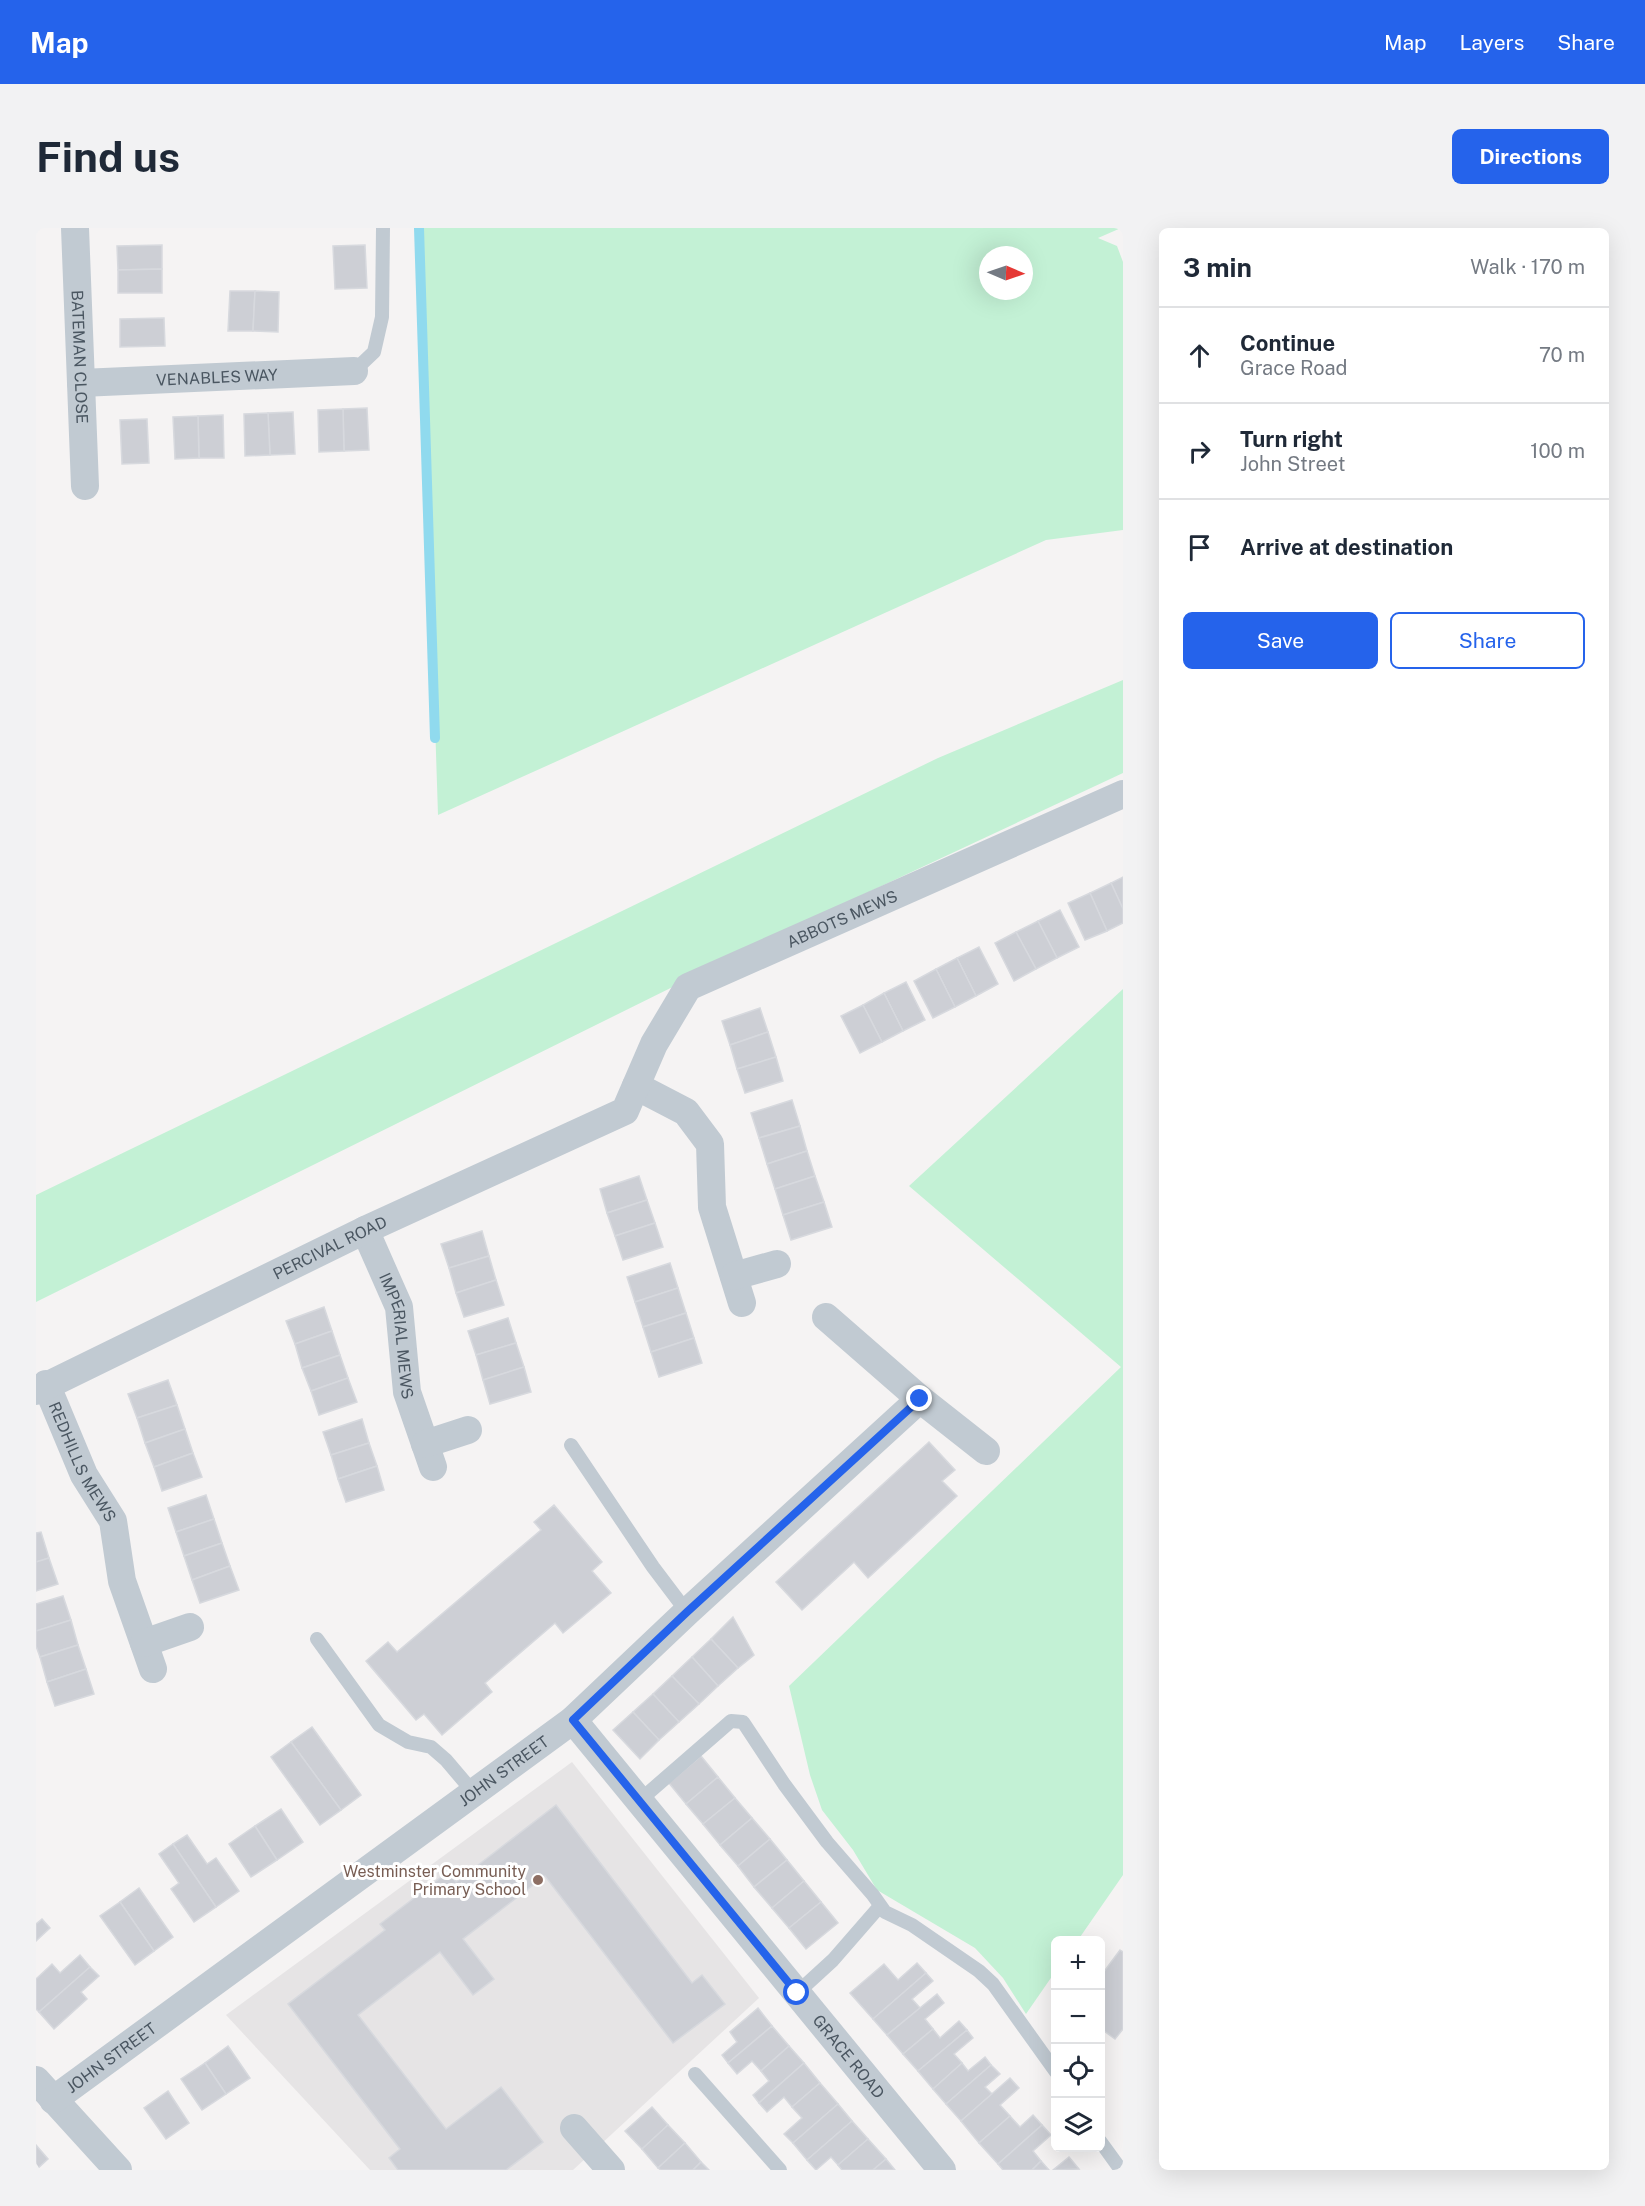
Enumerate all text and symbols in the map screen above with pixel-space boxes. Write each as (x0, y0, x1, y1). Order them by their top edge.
text: Map (30, 26, 89, 59)
text: Map (1384, 30, 1427, 55)
text: Layers (1460, 30, 1524, 55)
text: Share (1557, 30, 1615, 55)
button: Directions (1452, 129, 1609, 184)
text: Find us (36, 132, 180, 181)
north arrow (979, 246, 1033, 300)
text: 3 min (1183, 252, 1252, 283)
text: Walk · 170 m (1470, 255, 1585, 279)
street label: BATEMAN CLOSE (67, 290, 92, 424)
text: Continue (1240, 330, 1335, 356)
icon: ahead (1183, 339, 1216, 372)
text: 70 m (1539, 343, 1585, 367)
text: Grace Road (1240, 356, 1347, 380)
street label: VENABLES WAY (156, 365, 278, 390)
text: Turn right (1240, 426, 1343, 452)
icon: right (1183, 435, 1216, 468)
text: 100 m (1530, 439, 1585, 463)
text: John Street (1240, 452, 1345, 476)
icon: arrive (1183, 531, 1216, 564)
text: Arrive at destination (1240, 534, 1453, 560)
button: Save (1183, 612, 1378, 669)
button: Share (1390, 612, 1585, 669)
street label: ABBOTS MEWS (784, 886, 900, 952)
street label: PERCIVAL ROAD (270, 1212, 390, 1284)
street label: IMPERIAL MEWS (375, 1270, 418, 1402)
route end (906, 1385, 932, 1411)
street label: REDHILLS MEWS (44, 1399, 120, 1526)
street label: JOHN STREET (455, 1732, 553, 1810)
place label: Westminster Community Primary School (343, 1862, 526, 1899)
marker: Westminster Community Primary School (531, 1873, 545, 1887)
map controls (1051, 1936, 1105, 2152)
button: + (1051, 1936, 1105, 1990)
route start (783, 1979, 809, 2005)
button: − (1051, 1990, 1105, 2044)
street label: GRACE ROAD (809, 2011, 888, 2102)
street label: JOHN STREET (63, 2018, 161, 2097)
button: locate (1051, 2044, 1105, 2098)
button: layers (1051, 2098, 1105, 2152)

